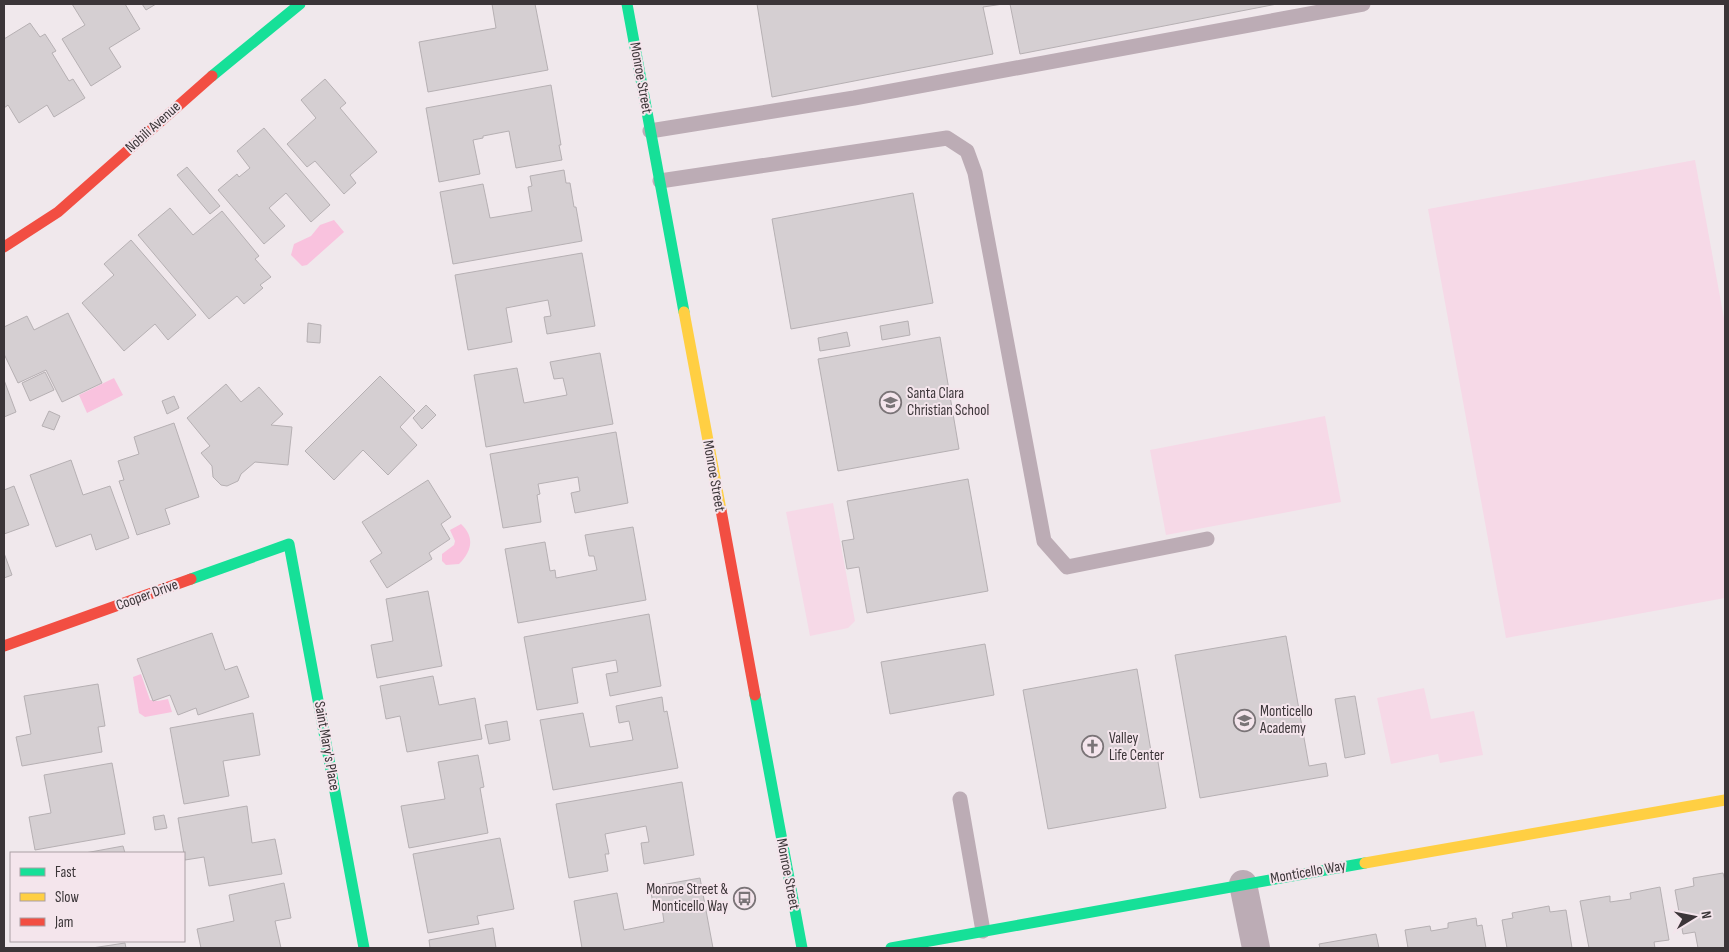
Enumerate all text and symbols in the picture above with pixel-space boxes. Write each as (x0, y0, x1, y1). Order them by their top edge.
street label: Monroe Street (625, 41, 657, 115)
street label: Nobili Avenue (121, 97, 185, 157)
place label: Santa Clara Christian School (907, 384, 989, 420)
school or university icon: Santa Clara Christian School (879, 390, 903, 414)
street label: Monroe Street (698, 439, 730, 513)
street label: Cooper Drive (113, 575, 181, 615)
street label: Saint Mary's Place (310, 700, 344, 792)
place label: Monticello Academy (1259, 702, 1313, 738)
school or university icon: Monticello Academy (1232, 708, 1256, 732)
place label: Valley Life Center (1109, 729, 1165, 765)
church icon: Valley Life Center (1081, 735, 1105, 759)
street label: Monroe Street (772, 837, 804, 912)
legend (10, 852, 185, 942)
street label: Monticello Way (1269, 856, 1347, 888)
text: Fast (55, 863, 77, 882)
place label: Monroe Street & Monticello Way (646, 880, 728, 916)
bus stop icon: Monroe Street & Monticello Way (732, 886, 756, 910)
text: Slow (55, 888, 79, 907)
north arrow (1669, 892, 1719, 942)
text: N (1697, 910, 1715, 920)
text: Jam (54, 913, 73, 932)

